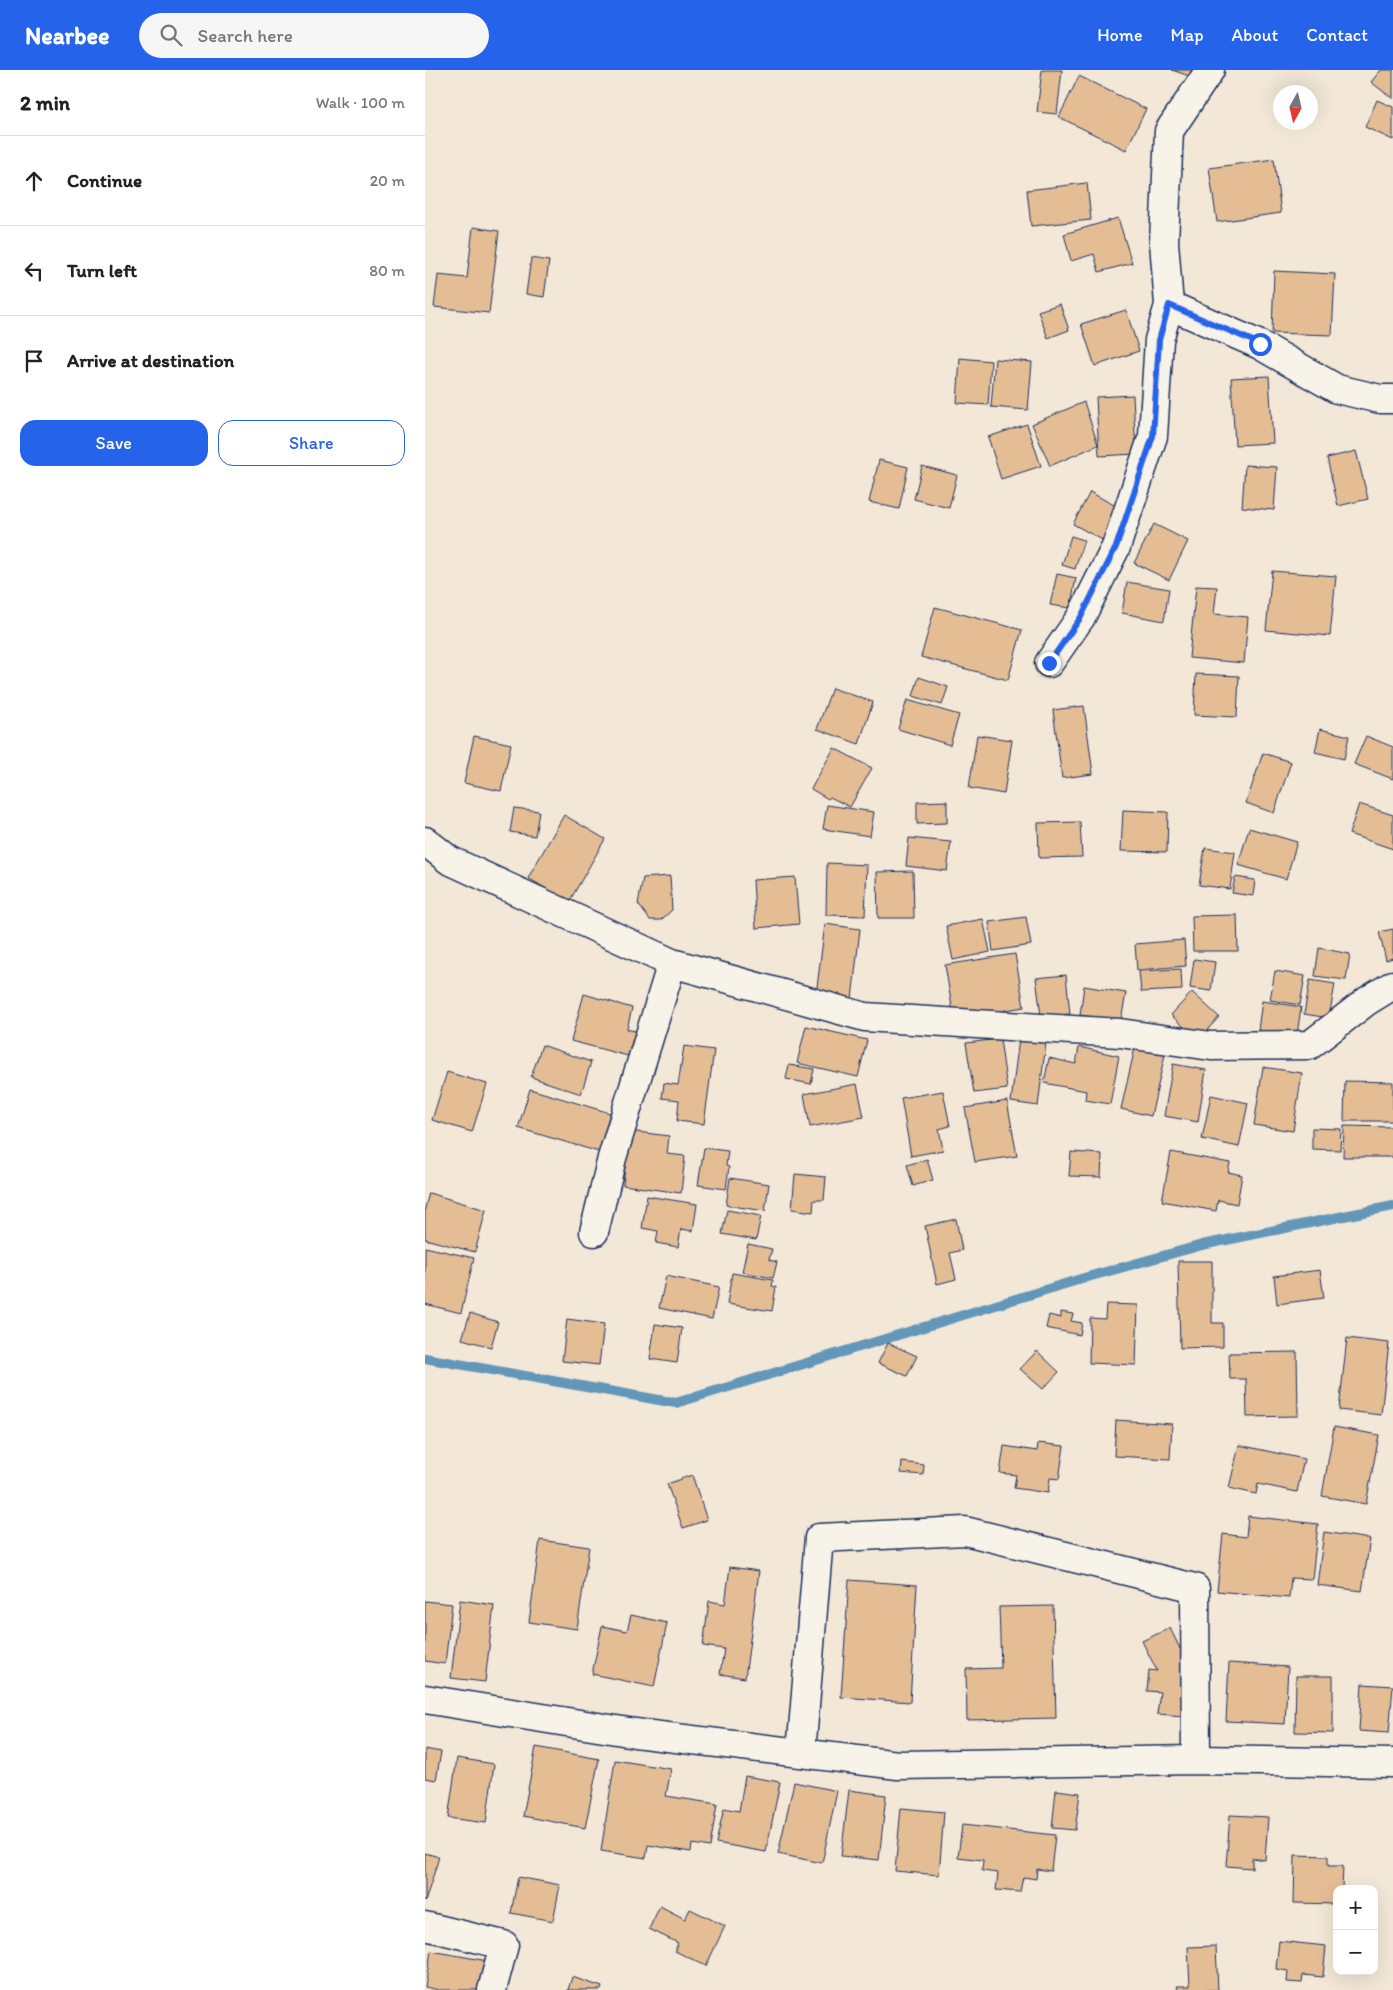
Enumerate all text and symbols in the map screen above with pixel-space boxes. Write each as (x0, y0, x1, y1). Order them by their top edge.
search box (139, 13, 489, 58)
text: Nearbee (25, 21, 109, 50)
icon: search (157, 21, 185, 49)
text: Search here (197, 24, 293, 47)
text: Home (1097, 24, 1143, 46)
text: Map (1171, 24, 1204, 46)
text: About (1232, 24, 1278, 46)
text: Contact (1306, 24, 1368, 46)
north arrow (1273, 85, 1318, 130)
text: 2 min (20, 90, 70, 115)
text: Walk · 100 m (316, 93, 405, 112)
icon: ahead (20, 167, 48, 195)
text: Continue (67, 169, 142, 192)
text: 20 m (370, 171, 405, 190)
icon: left (20, 257, 48, 285)
text: Turn left (67, 259, 137, 282)
text: 80 m (369, 261, 405, 280)
route start (1249, 333, 1272, 356)
icon: arrive (20, 347, 48, 375)
text: Arrive at destination (67, 349, 234, 372)
button: Save (20, 420, 208, 466)
button: Share (218, 420, 405, 466)
route end (1038, 652, 1061, 675)
map controls (1333, 1885, 1378, 1975)
button: + (1333, 1885, 1378, 1930)
button: − (1333, 1930, 1378, 1975)

